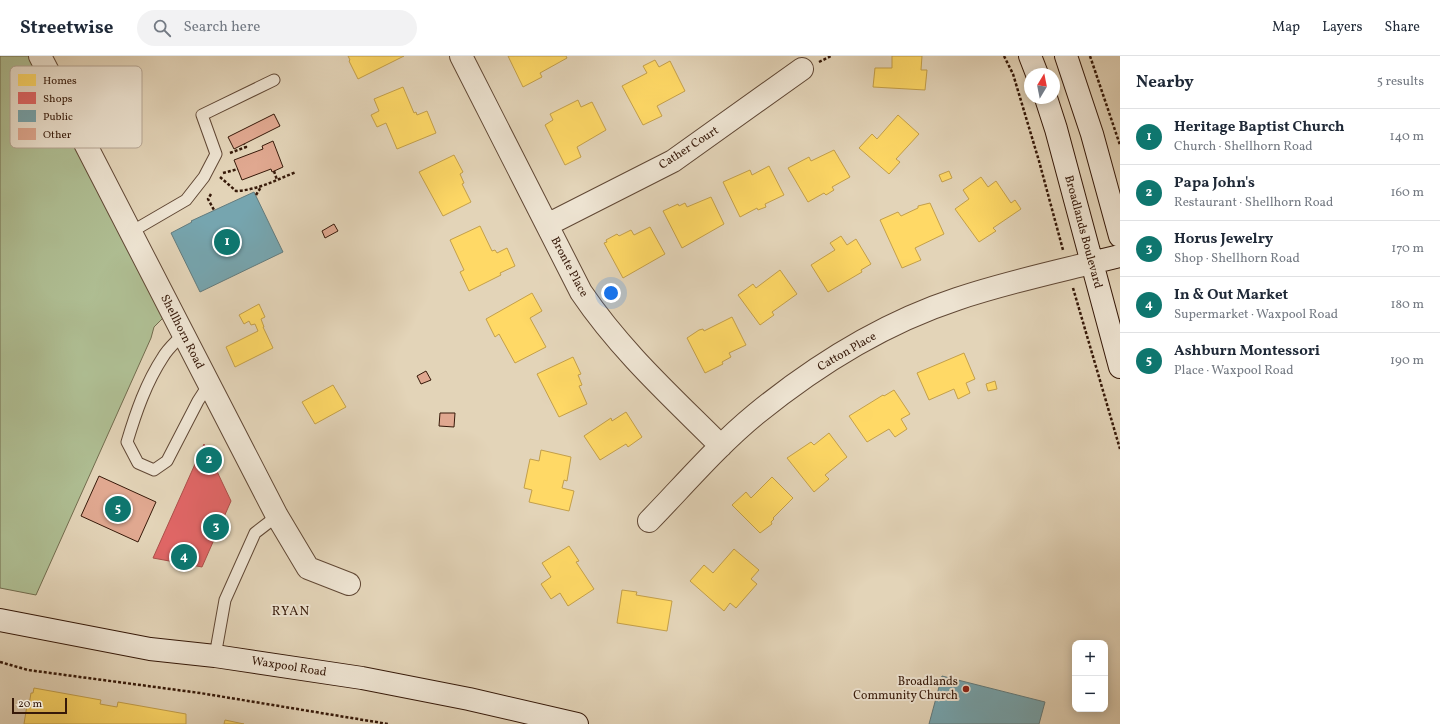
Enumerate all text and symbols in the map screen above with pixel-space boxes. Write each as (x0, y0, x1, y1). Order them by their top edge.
search box (137, 10, 417, 46)
text: Streetwise (20, 15, 113, 41)
icon: search (151, 17, 173, 39)
text: Search here (183, 17, 260, 38)
text: Map (1272, 18, 1300, 37)
text: Layers (1322, 18, 1362, 37)
text: Share (1384, 18, 1420, 37)
legend (10, 66, 142, 148)
north arrow (1024, 68, 1060, 104)
text: Nearby (1136, 71, 1194, 94)
text: 5 results (1377, 73, 1424, 91)
text: Homes (43, 74, 77, 89)
text: Shops (43, 92, 73, 107)
text: Public (43, 110, 73, 125)
text: Heritage Baptist Church (1174, 117, 1345, 138)
street label: Cather Court (656, 123, 722, 173)
text: Other (43, 128, 72, 143)
text: 1 (1146, 128, 1152, 146)
text: 140 m (1390, 128, 1424, 146)
text: Church · Shellhorn Road (1174, 138, 1313, 156)
text: Papa John's (1174, 173, 1255, 194)
street label: Broadlands Boulevard (1060, 174, 1106, 291)
text: 2 (1146, 184, 1152, 202)
text: 160 m (1390, 184, 1424, 202)
text: Restaurant · Shellhorn Road (1174, 194, 1333, 212)
pin: 1 (214, 227, 240, 257)
text: Horus Jewelry (1174, 229, 1273, 250)
street label: Bronte Place (546, 234, 592, 300)
text: 3 (1146, 240, 1152, 258)
text: 170 m (1391, 240, 1424, 258)
text: Shop · Shellhorn Road (1174, 250, 1300, 268)
your location (601, 283, 621, 303)
text: In & Out Market (1174, 285, 1288, 306)
street label: Shellhorn Road (156, 292, 208, 372)
text: 4 (1145, 296, 1153, 314)
text: 180 m (1390, 296, 1424, 314)
text: Supermarket · Waxpool Road (1174, 306, 1338, 324)
street label: Catton Place (815, 329, 880, 375)
text: Ashburn Montessori (1174, 341, 1320, 362)
text: 5 (1146, 352, 1152, 370)
text: 190 m (1390, 352, 1424, 370)
text: Place · Waxpool Road (1174, 362, 1293, 380)
pin: 2 (196, 445, 222, 475)
pin: 5 (105, 494, 131, 524)
pin: 3 (203, 512, 229, 542)
pin: 4 (171, 542, 197, 572)
district label: RYAN (272, 603, 310, 621)
map controls (1072, 640, 1108, 712)
button: + (1072, 640, 1108, 676)
street label: Waxpool Road (250, 653, 328, 681)
place label: Broadlands Community Church (853, 674, 958, 704)
button: − (1072, 676, 1108, 712)
marker: Broadlands Community Church (961, 684, 971, 694)
scale bar (12, 696, 67, 715)
text: 20 m (18, 697, 42, 712)

